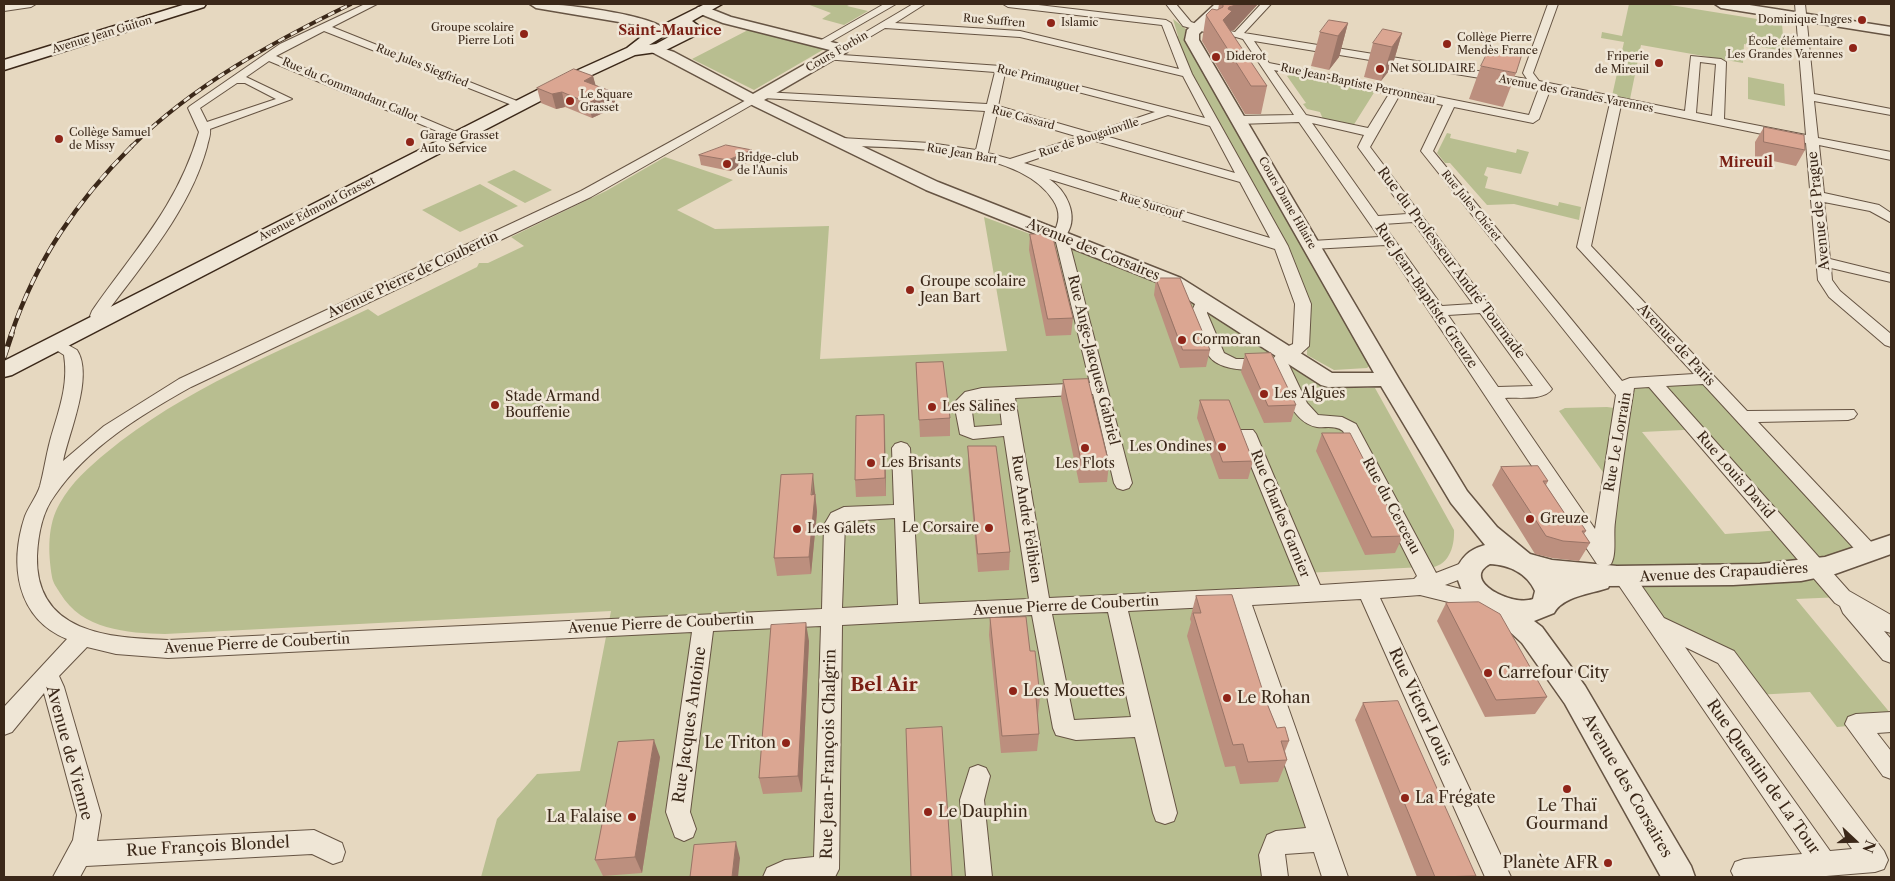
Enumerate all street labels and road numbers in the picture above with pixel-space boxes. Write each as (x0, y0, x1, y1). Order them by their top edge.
street label: Rue Suffren (962, 12, 1026, 30)
street label: Avenue Jean Guiton (50, 13, 154, 57)
street label: Cours Forbin (804, 29, 870, 75)
street label: Rue Jules Siegfried (374, 41, 470, 91)
street label: Rue du Commandant Callot (280, 55, 420, 125)
street label: Rue Jean-Baptiste Perronneau (1279, 61, 1437, 107)
street label: Rue Primauguet (995, 62, 1081, 96)
street label: Avenue des Grandes Varennes (1497, 73, 1655, 115)
street label: Rue Cassard (990, 103, 1056, 133)
street label: Rue de Bougainville (1037, 116, 1141, 160)
street label: Rue Jean Bart (926, 141, 998, 167)
street label: Avenue de Prague (1804, 150, 1834, 272)
street label: Cours Dame Hilaire (1255, 155, 1319, 251)
street label: Rue du Professeur André Tournade (1373, 164, 1529, 362)
street label: Rue Jules Chéret (1438, 168, 1504, 244)
street label: Avenue Edmond Grasset (257, 174, 377, 244)
street label: Rue Surcouf (1118, 190, 1184, 222)
street label: Avenue des Corsaires (1024, 216, 1162, 284)
street label: Rue Jean-Baptiste Greuze (1371, 220, 1481, 372)
street label: Avenue Pierre de Coubertin (325, 228, 501, 322)
street label: Rue Ange-Jacques Gabriel (1064, 273, 1122, 447)
street label: Avenue de Paris (1634, 300, 1718, 390)
street label: Rue Le Lorrain (1601, 391, 1635, 493)
street label: Rue Louis David (1693, 428, 1777, 522)
street label: Rue Charles Garnier (1247, 448, 1313, 580)
street label: Rue André Félibien (1008, 454, 1044, 584)
street label: Rue du Cerceau (1359, 455, 1423, 557)
street label: Avenue des Crapaudières (1639, 560, 1809, 586)
street label: Avenue Pierre de Coubertin (973, 593, 1159, 619)
street label: Avenue Pierre de Coubertin (568, 611, 754, 637)
street label: Avenue Pierre de Coubertin (164, 631, 350, 657)
street label: Rue Jacques Antoine (670, 645, 710, 805)
street label: Rue Victor Louis (1384, 645, 1456, 769)
street label: Rue Jean-François Chalgrin (818, 649, 840, 859)
street label: Avenue de Vienne (42, 684, 96, 822)
street label: Rue Quentin de La Tour (1702, 696, 1824, 858)
street label: Avenue des Corsaires (1578, 711, 1676, 861)
street label: Rue François Blondel (126, 833, 290, 861)

